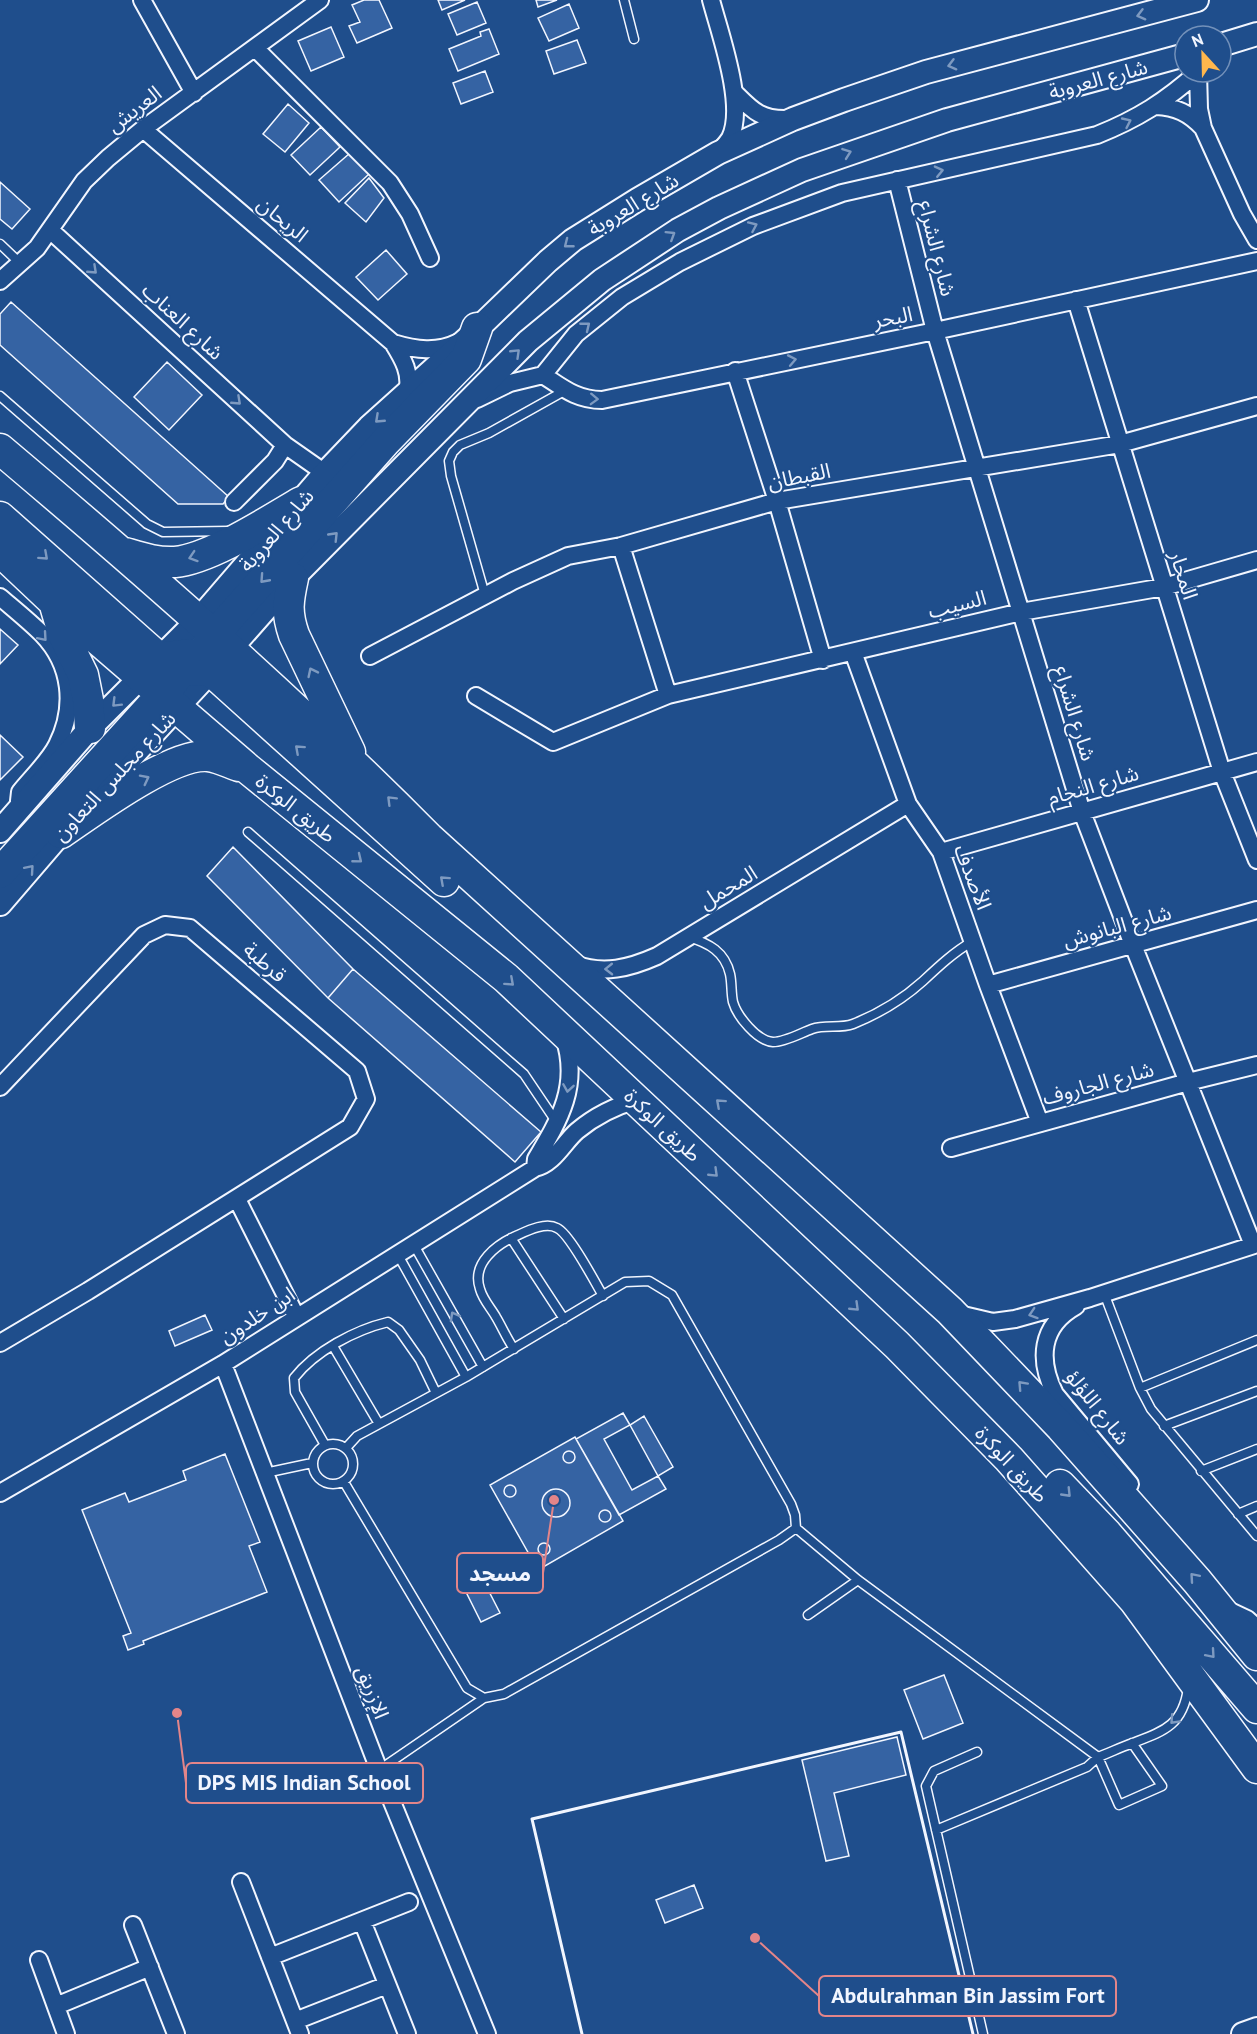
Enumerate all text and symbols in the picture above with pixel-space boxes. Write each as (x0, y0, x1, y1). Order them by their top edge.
one-way arrow (1136, 8, 1147, 20)
north arrow (1173, 24, 1233, 84)
text: N (1189, 29, 1206, 51)
street label: شارع العروبة (1045, 53, 1151, 107)
one-way arrow (947, 57, 957, 70)
street label: العريش (101, 80, 167, 138)
one-way arrow (1121, 117, 1132, 129)
one-way arrow (841, 147, 852, 160)
one-way arrow (934, 165, 944, 178)
street label: شارع العروبة (583, 166, 684, 243)
street label: الريحان (252, 190, 314, 248)
street label: شارع الشراع (910, 197, 962, 299)
one-way arrow (746, 222, 757, 234)
one-way arrow (665, 230, 675, 242)
one-way arrow (564, 237, 575, 248)
one-way arrow (86, 262, 97, 273)
street label: شارع العناب (135, 276, 230, 367)
street label: البحر (870, 300, 915, 334)
one-way arrow (579, 322, 590, 333)
one-way arrow (509, 349, 520, 360)
one-way arrow (787, 354, 797, 367)
one-way arrow (590, 393, 599, 405)
one-way arrow (230, 394, 241, 405)
one-way arrow (375, 412, 385, 423)
street label: القبطان (765, 457, 833, 495)
street label: شارع العروبة (233, 483, 321, 578)
one-way arrow (327, 532, 338, 543)
street label: المحار (1164, 546, 1204, 603)
one-way arrow (37, 549, 48, 560)
one-way arrow (188, 549, 199, 562)
one-way arrow (260, 572, 271, 583)
street label: السيب (925, 584, 989, 624)
one-way arrow (35, 630, 46, 641)
street label: شارع الشراع (1046, 662, 1102, 765)
one-way arrow (308, 667, 320, 678)
one-way arrow (112, 695, 123, 706)
street label: شارع مجلس التعاون (47, 705, 183, 848)
one-way arrow (295, 745, 305, 756)
street label: شارع النحام (1044, 759, 1143, 814)
street label: طريق الوكرة (250, 767, 342, 849)
one-way arrow (139, 774, 150, 786)
one-way arrow (388, 797, 399, 808)
street label: الأصدف (948, 840, 998, 914)
one-way arrow (352, 852, 363, 863)
street label: المحمل (694, 859, 762, 915)
one-way arrow (23, 864, 34, 875)
one-way arrow (440, 876, 450, 887)
street label: شارع البانوش (1060, 899, 1175, 955)
street label: قرطبة (238, 936, 292, 988)
one-way arrow (604, 962, 613, 975)
one-way arrow (503, 975, 513, 986)
street label: شارع الجاروف (1039, 1055, 1157, 1113)
street label: طريق الوكرة (619, 1082, 707, 1168)
one-way arrow (562, 1083, 575, 1093)
one-way arrow (716, 1099, 727, 1110)
one-way arrow (706, 1165, 717, 1176)
street label: ابن خلدون (214, 1280, 300, 1350)
one-way arrow (848, 1300, 859, 1311)
one-way arrow (1028, 1306, 1039, 1319)
one-way arrow (450, 1312, 461, 1323)
street label: شارع اللؤلؤ (1059, 1364, 1136, 1451)
one-way arrow (1018, 1381, 1029, 1392)
street label: طريق الوكرة (969, 1420, 1055, 1508)
one-way arrow (1060, 1486, 1071, 1496)
callout: مسجد (457, 1553, 543, 1593)
text: مسجد (469, 1559, 531, 1587)
one-way arrow (1190, 1573, 1201, 1584)
one-way arrow (1204, 1647, 1215, 1658)
street label: الإزريق (350, 1661, 396, 1723)
one-way arrow (1170, 1713, 1181, 1724)
callout: DPS MIS Indian School (186, 1763, 423, 1803)
text: DPS MIS Indian School (198, 1768, 411, 1796)
callout: Abdulrahman Bin Jassim Fort (819, 1976, 1116, 2016)
text: Abdulrahman Bin Jassim Fort (831, 1981, 1105, 2009)

